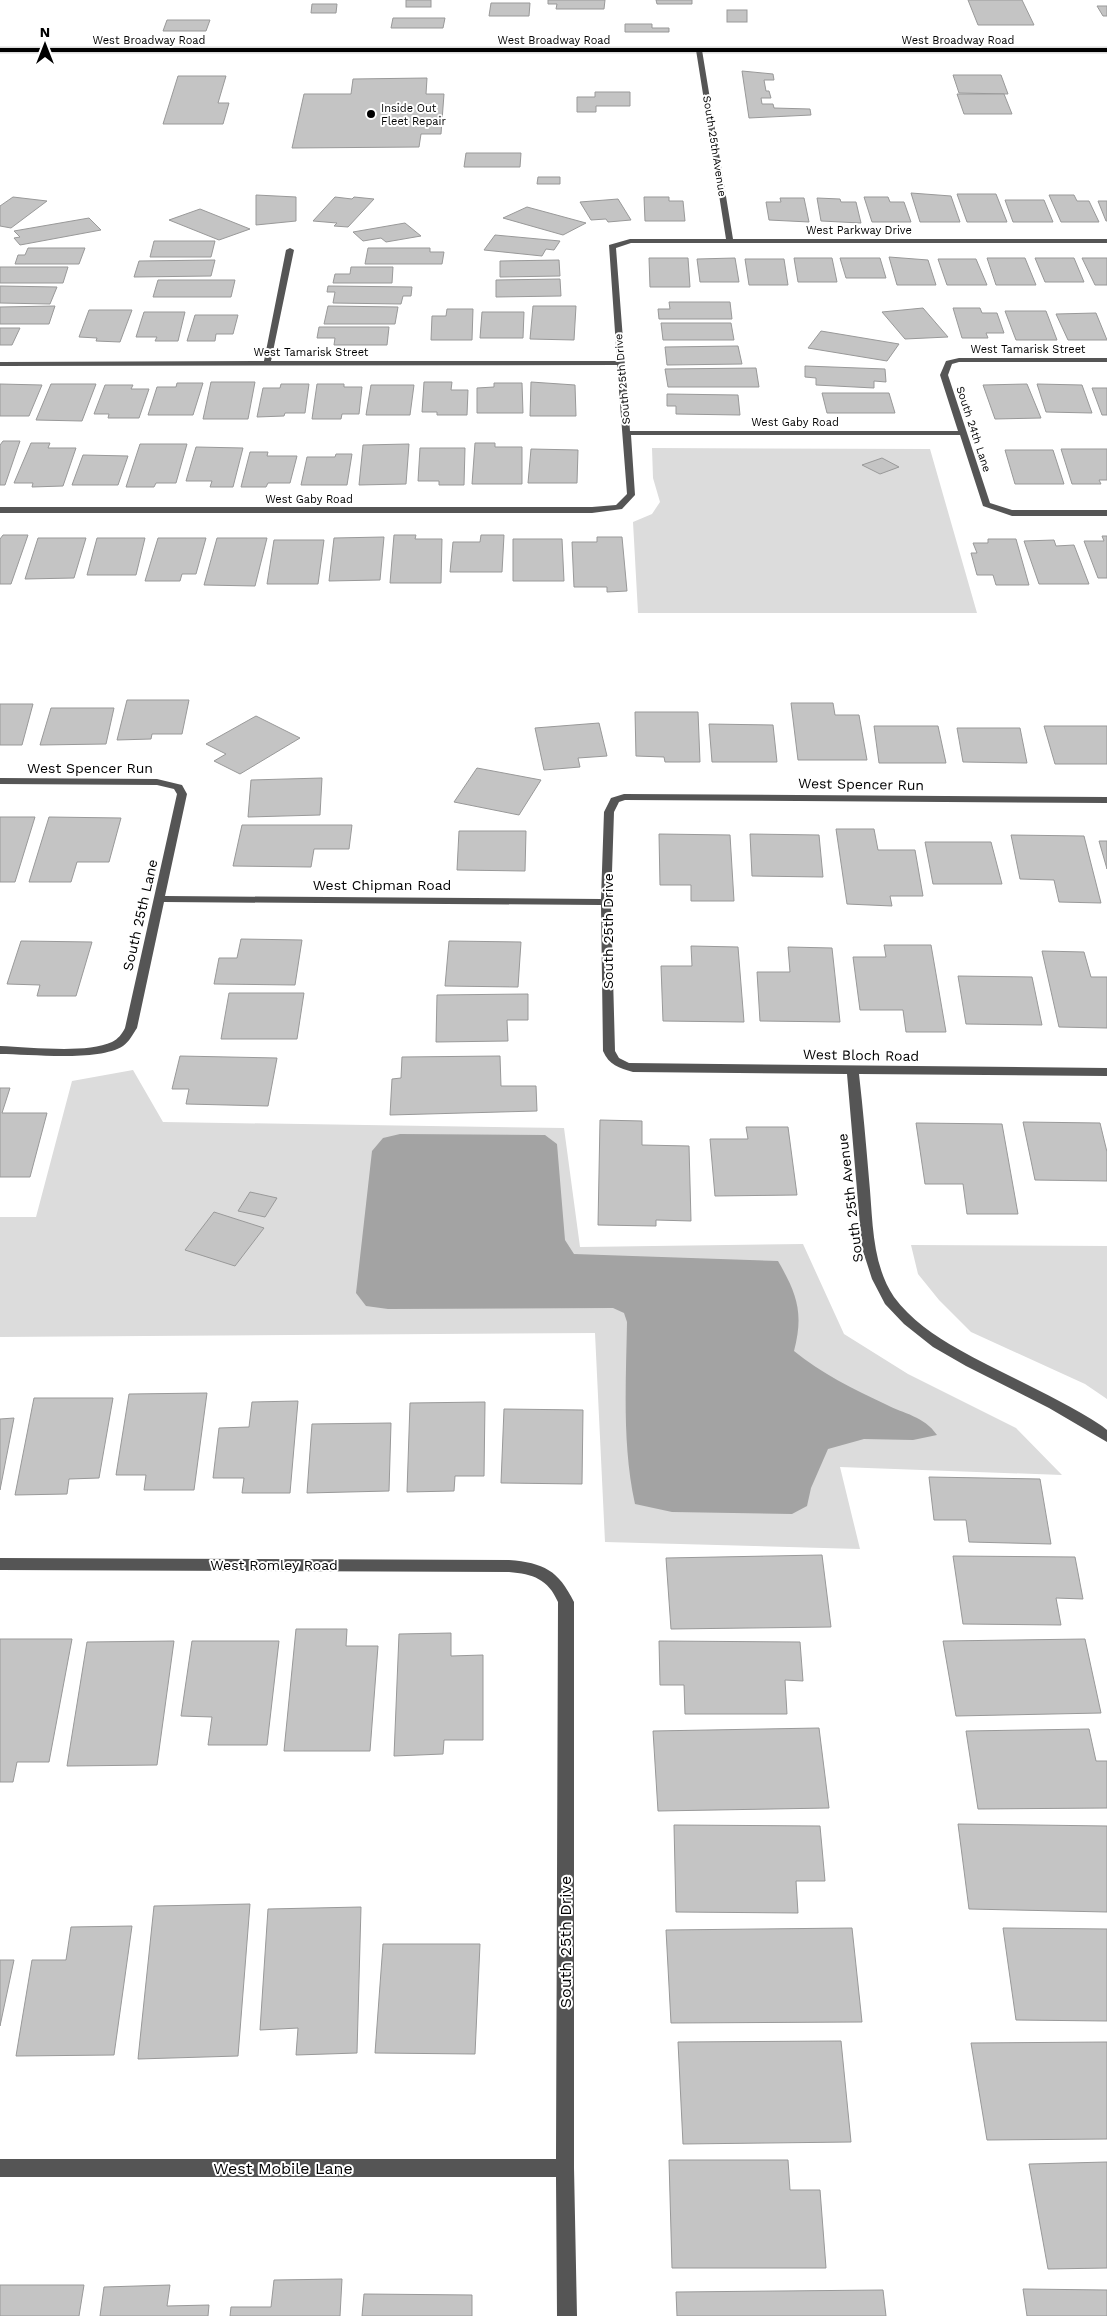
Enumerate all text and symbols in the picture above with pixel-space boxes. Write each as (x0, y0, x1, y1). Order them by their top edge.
north arrow (20, 20, 70, 70)
text: N (40, 24, 50, 40)
street label: West Broadway Road (93, 34, 205, 47)
street label: West Broadway Road (498, 34, 610, 47)
street label: West Broadway Road (902, 34, 1014, 47)
street label: South 25th Avenue (700, 95, 729, 197)
place label: Inside Out Fleet Repair (381, 102, 446, 128)
marker: Inside Out Fleet Repair (365, 108, 377, 120)
street label: West Parkway Drive (806, 224, 912, 237)
street label: South 25th Drive (612, 333, 633, 425)
street label: West Tamarisk Street (971, 343, 1086, 356)
street label: West Tamarisk Street (254, 346, 369, 359)
street label: South 24th Lane (954, 385, 994, 474)
street label: West Gaby Road (751, 416, 839, 429)
street label: West Gaby Road (265, 493, 353, 506)
street label: West Spencer Run (27, 760, 153, 776)
street label: West Spencer Run (798, 775, 924, 793)
street label: South 25th Lane (119, 858, 161, 972)
street label: South 25th Drive (600, 873, 616, 989)
street label: West Chipman Road (313, 877, 451, 893)
street label: West Bloch Road (803, 1046, 919, 1064)
street label: South 25th Avenue (834, 1133, 866, 1263)
street label: West Romley Road (210, 1557, 338, 1573)
street label: South 25th Drive (556, 1876, 575, 2008)
street label: West Mobile Lane (213, 2159, 353, 2178)

